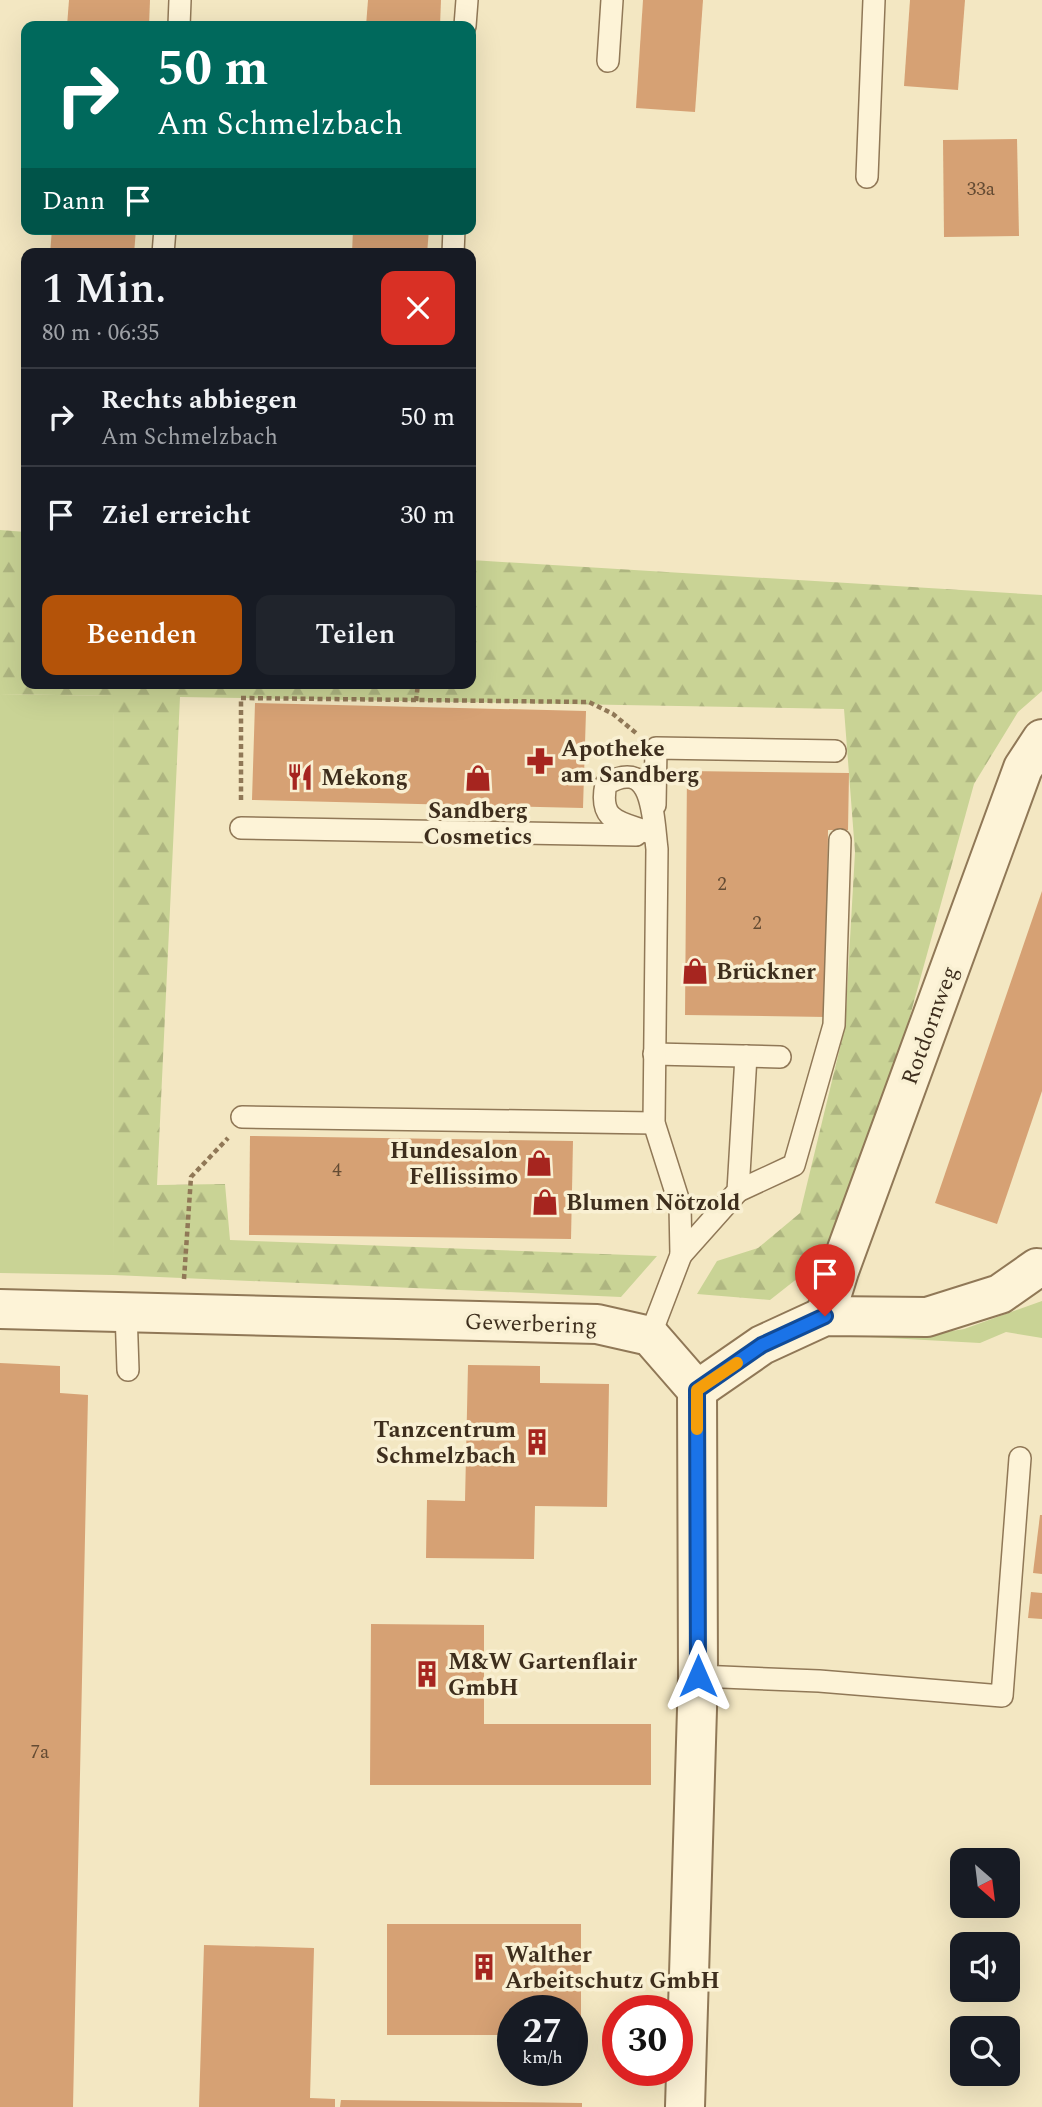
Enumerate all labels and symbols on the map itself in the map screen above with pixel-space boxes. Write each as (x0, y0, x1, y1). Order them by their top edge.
house number: 33a (967, 175, 996, 204)
place label: Apotheke am Sandberg (561, 732, 699, 793)
pharmacy icon: Apotheke am Sandberg (525, 746, 555, 776)
place label: Mekong (321, 761, 408, 796)
restaurant icon: Mekong (285, 762, 315, 792)
shop icon: Sandberg Cosmetics (463, 763, 493, 793)
place label: Sandberg Cosmetics (424, 794, 532, 855)
house number: 2 (717, 870, 727, 899)
house number: 2 (752, 909, 762, 938)
place label: Brückner (716, 955, 816, 990)
shop icon: Brückner (680, 956, 710, 986)
street label: Rotdornweg (893, 961, 968, 1090)
place label: Hundesalon Fellissimo (390, 1134, 518, 1195)
shop icon: Hundesalon Fellissimo (524, 1148, 554, 1178)
house number: 4 (332, 1156, 342, 1185)
place label: Blumen Nötzold (566, 1186, 740, 1221)
shop icon: Blumen Nötzold (530, 1187, 560, 1217)
pin (795, 1244, 855, 1316)
street label: Gewerbering (464, 1305, 598, 1344)
place label: Tanzcentrum Schmelzbach (373, 1413, 516, 1474)
building icon: Tanzcentrum Schmelzbach (522, 1427, 552, 1457)
position arrow (661, 1639, 735, 1713)
place label: M&W Gartenflair GmbH (448, 1645, 637, 1706)
building icon: M&W Gartenflair GmbH (412, 1659, 442, 1689)
house number: 7a (31, 1738, 50, 1767)
north arrow (950, 1848, 1020, 1918)
place label: Walther Arbeitschutz GmbH (505, 1938, 720, 1999)
building icon: Walther Arbeitschutz GmbH (469, 1952, 499, 1982)
speed limit sign: 30 (602, 1995, 693, 2086)

